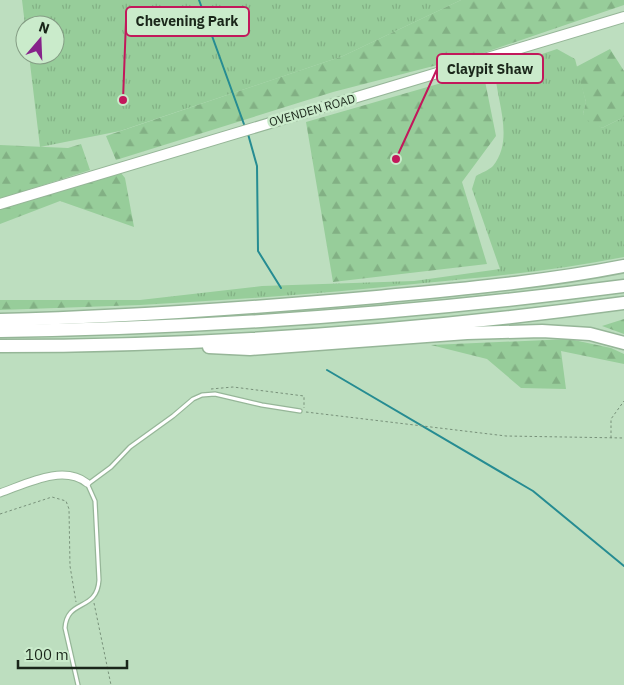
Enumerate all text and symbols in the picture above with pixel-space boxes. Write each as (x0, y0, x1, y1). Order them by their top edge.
callout: Chevening Park (126, 7, 249, 36)
text: Chevening Park (136, 12, 239, 30)
north arrow (15, 15, 65, 65)
text: N (37, 18, 52, 38)
callout: Claypit Shaw (437, 54, 543, 83)
text: Claypit Shaw (447, 60, 534, 78)
street label: OVENDEN ROAD (267, 91, 357, 129)
scale bar (18, 638, 126, 670)
text: 100 m (25, 645, 69, 664)

